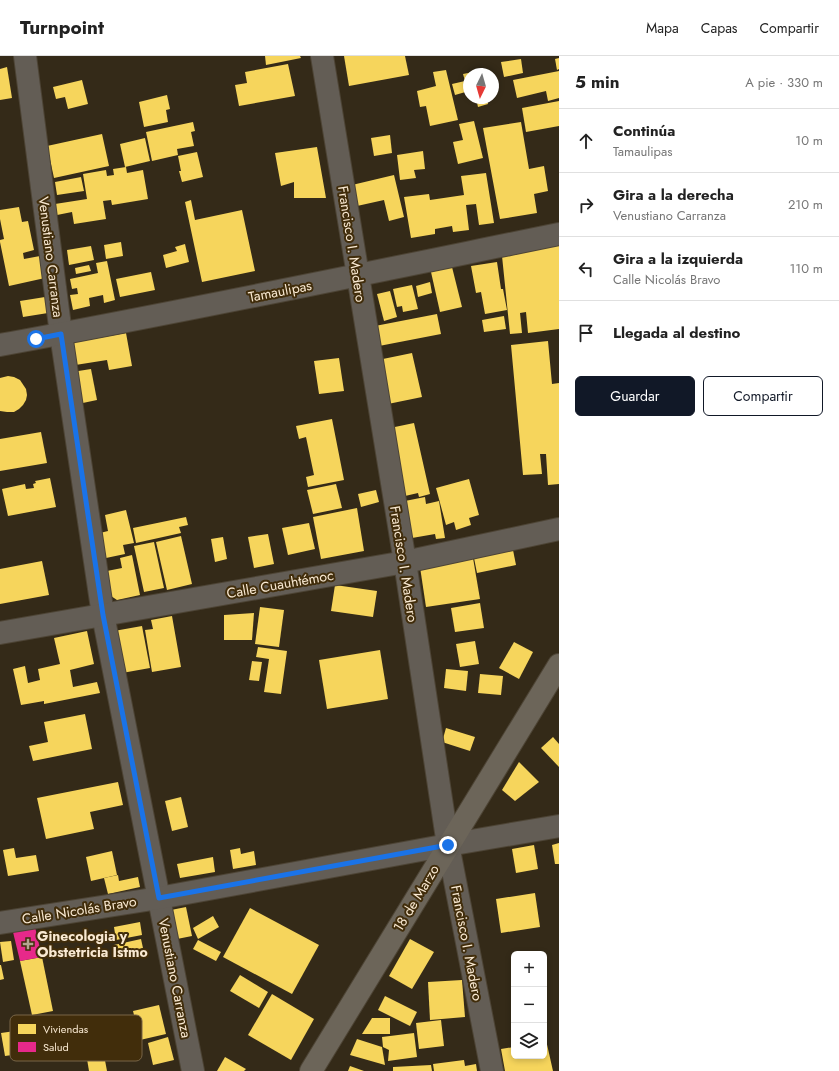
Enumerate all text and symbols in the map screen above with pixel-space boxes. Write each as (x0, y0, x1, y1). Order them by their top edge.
text: Turnpoint (20, 14, 104, 41)
text: Mapa (646, 18, 679, 38)
text: Capas (701, 18, 738, 38)
text: Compartir (760, 18, 819, 38)
north arrow (463, 68, 499, 104)
text: 5 min (575, 70, 619, 94)
text: A pie · 330 m (745, 73, 823, 92)
text: Continúa (613, 120, 675, 142)
icon: ahead (575, 130, 597, 152)
text: 10 m (795, 131, 823, 150)
text: Tamaulipas (613, 142, 673, 161)
street label: Francisco I. Madero (333, 184, 371, 304)
text: Gira a la derecha (613, 184, 734, 206)
icon: right (575, 194, 597, 216)
street label: Venustiano Carranza (34, 195, 68, 319)
text: 210 m (788, 195, 823, 214)
text: Venustiano Carranza (613, 206, 726, 225)
text: Gira a la izquierda (613, 248, 743, 270)
icon: left (575, 258, 597, 280)
text: 110 m (789, 259, 823, 278)
text: Calle Nicolás Bravo (613, 270, 720, 289)
street label: Tamaulipas (247, 275, 314, 307)
icon: arrive (575, 322, 597, 344)
text: Llegada al destino (613, 322, 740, 344)
route start (27, 330, 45, 348)
button: Guardar (575, 376, 695, 416)
button: Compartir (703, 376, 823, 416)
street label: Francisco I. Madero (385, 504, 423, 624)
street label: Calle Cuauhtémoc (225, 565, 335, 603)
route end (439, 836, 457, 854)
street label: 18 de Marzo (388, 861, 444, 935)
street label: Francisco I. Madero (446, 883, 488, 1003)
street label: Calle Nicolás Bravo (20, 891, 138, 929)
street label: Venustiano Carranza (154, 916, 196, 1040)
place label: Ginecologia y Obstetricia Istmo (37, 926, 148, 962)
marker: Ginecologia y Obstetricia Istmo (22, 938, 34, 950)
map controls (511, 951, 547, 1059)
button: + (511, 951, 547, 987)
button: − (511, 987, 547, 1023)
legend (10, 1015, 142, 1061)
text: Viviendas (43, 1021, 89, 1037)
button: layers (511, 1023, 547, 1059)
text: Salud (43, 1039, 69, 1055)

